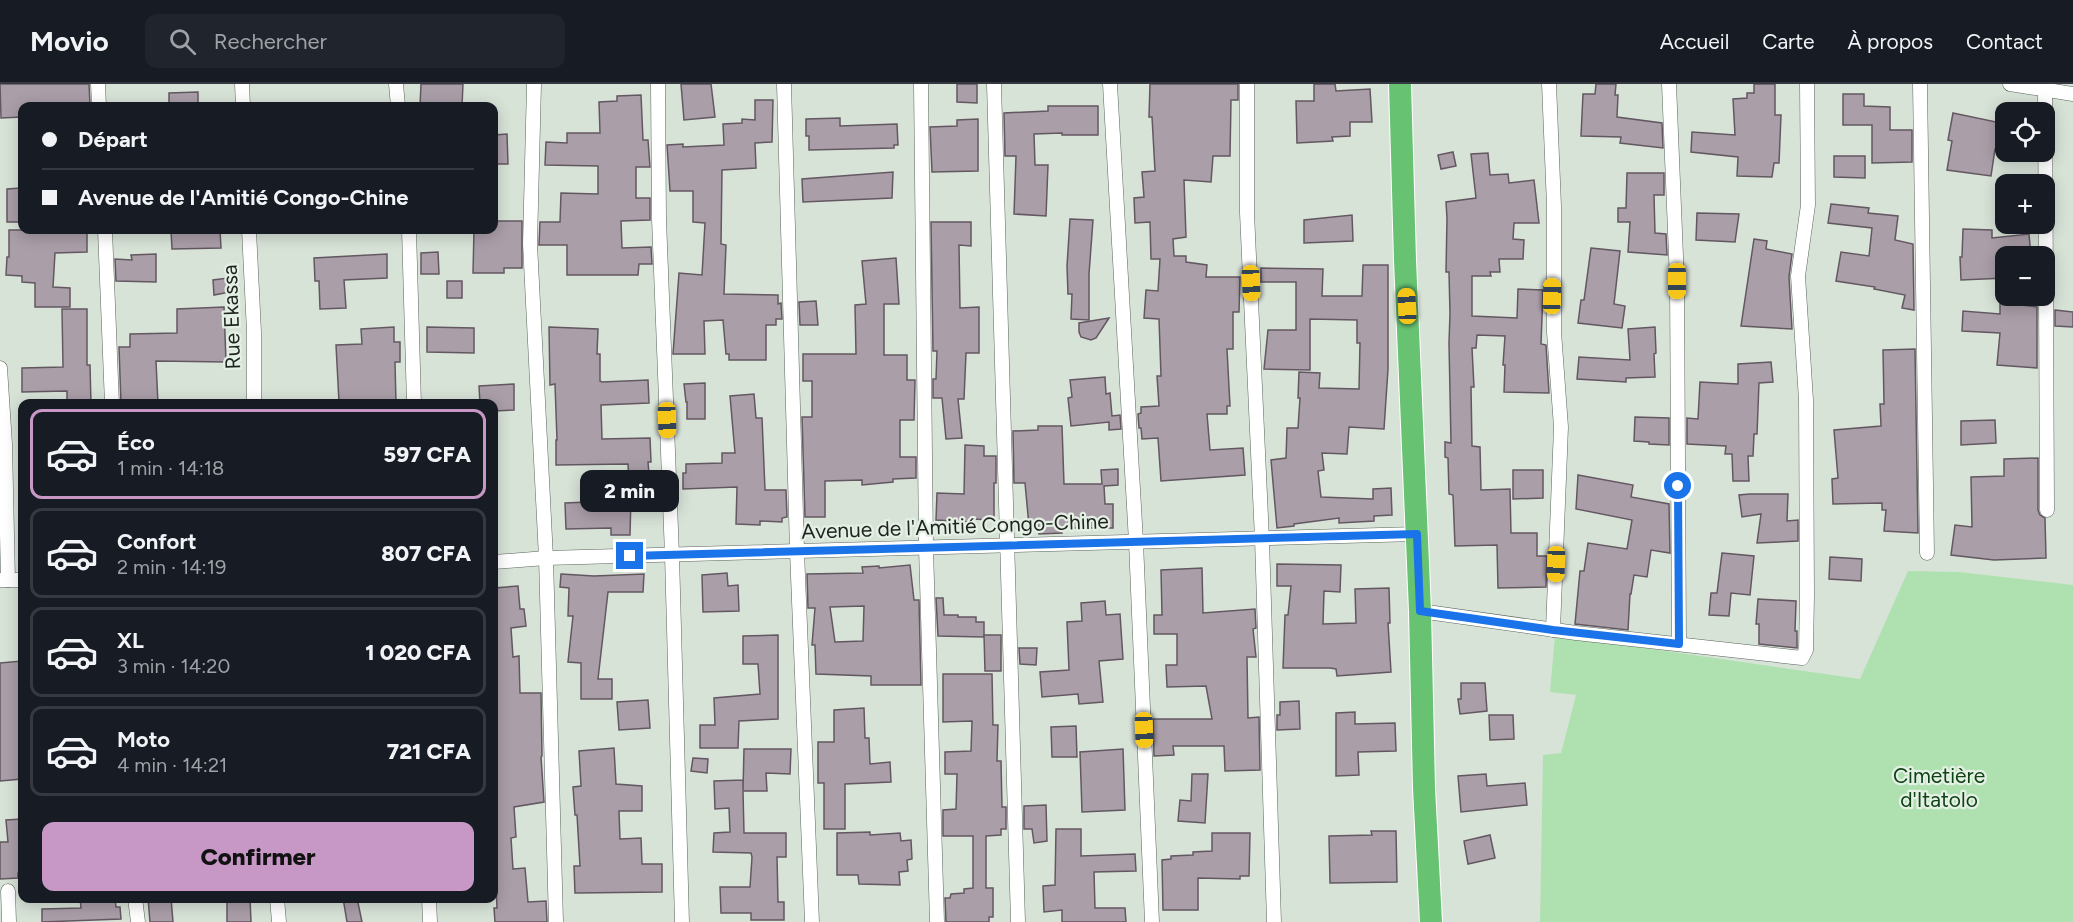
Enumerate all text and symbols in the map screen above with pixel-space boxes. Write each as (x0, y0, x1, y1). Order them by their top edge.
search box (145, 14, 565, 68)
text: Movio (30, 24, 109, 58)
icon: search (166, 25, 199, 58)
text: Rechercher (214, 28, 327, 55)
text: Accueil (1660, 29, 1729, 54)
text: Carte (1762, 29, 1815, 54)
text: À propos (1848, 29, 1933, 54)
text: Contact (1966, 29, 2043, 54)
map controls (1995, 102, 2055, 306)
button: locate (1995, 102, 2055, 162)
text: Départ (78, 126, 148, 153)
button: + (1995, 174, 2055, 234)
text: Avenue de l'Amitié Congo-Chine (78, 184, 409, 211)
button: − (1995, 246, 2055, 306)
car (1668, 263, 1686, 299)
street label: Rue Ekassa (217, 264, 245, 370)
car (1241, 265, 1261, 301)
car (1543, 278, 1561, 314)
car (1397, 288, 1417, 324)
car (657, 402, 677, 438)
icon: car (45, 427, 99, 481)
text: Éco (117, 429, 155, 456)
text: 597 CFA (383, 441, 471, 468)
text: 1 min · 14:18 (117, 456, 224, 480)
callout: 2 min (580, 469, 680, 511)
route start (1664, 472, 1691, 499)
text: 2 min (604, 479, 655, 503)
street label: Avenue de l'Amitié Congo-Chine (801, 508, 1109, 544)
icon: car (45, 526, 99, 580)
text: Confort (117, 528, 197, 555)
text: 807 CFA (381, 540, 471, 567)
route end (616, 542, 643, 569)
car (1546, 546, 1566, 582)
text: 2 min · 14:19 (117, 555, 226, 579)
icon: car (45, 625, 99, 679)
text: XL (117, 627, 144, 654)
text: 1 020 CFA (365, 639, 471, 666)
text: 3 min · 14:20 (117, 654, 230, 678)
car (1134, 712, 1154, 748)
icon: car (45, 724, 99, 778)
text: Moto (117, 726, 170, 753)
text: 721 CFA (387, 738, 471, 765)
text: 4 min · 14:21 (117, 753, 227, 777)
park label: Cimetière d'Itatolo (1893, 763, 1985, 812)
button: Confirmer (42, 822, 474, 891)

